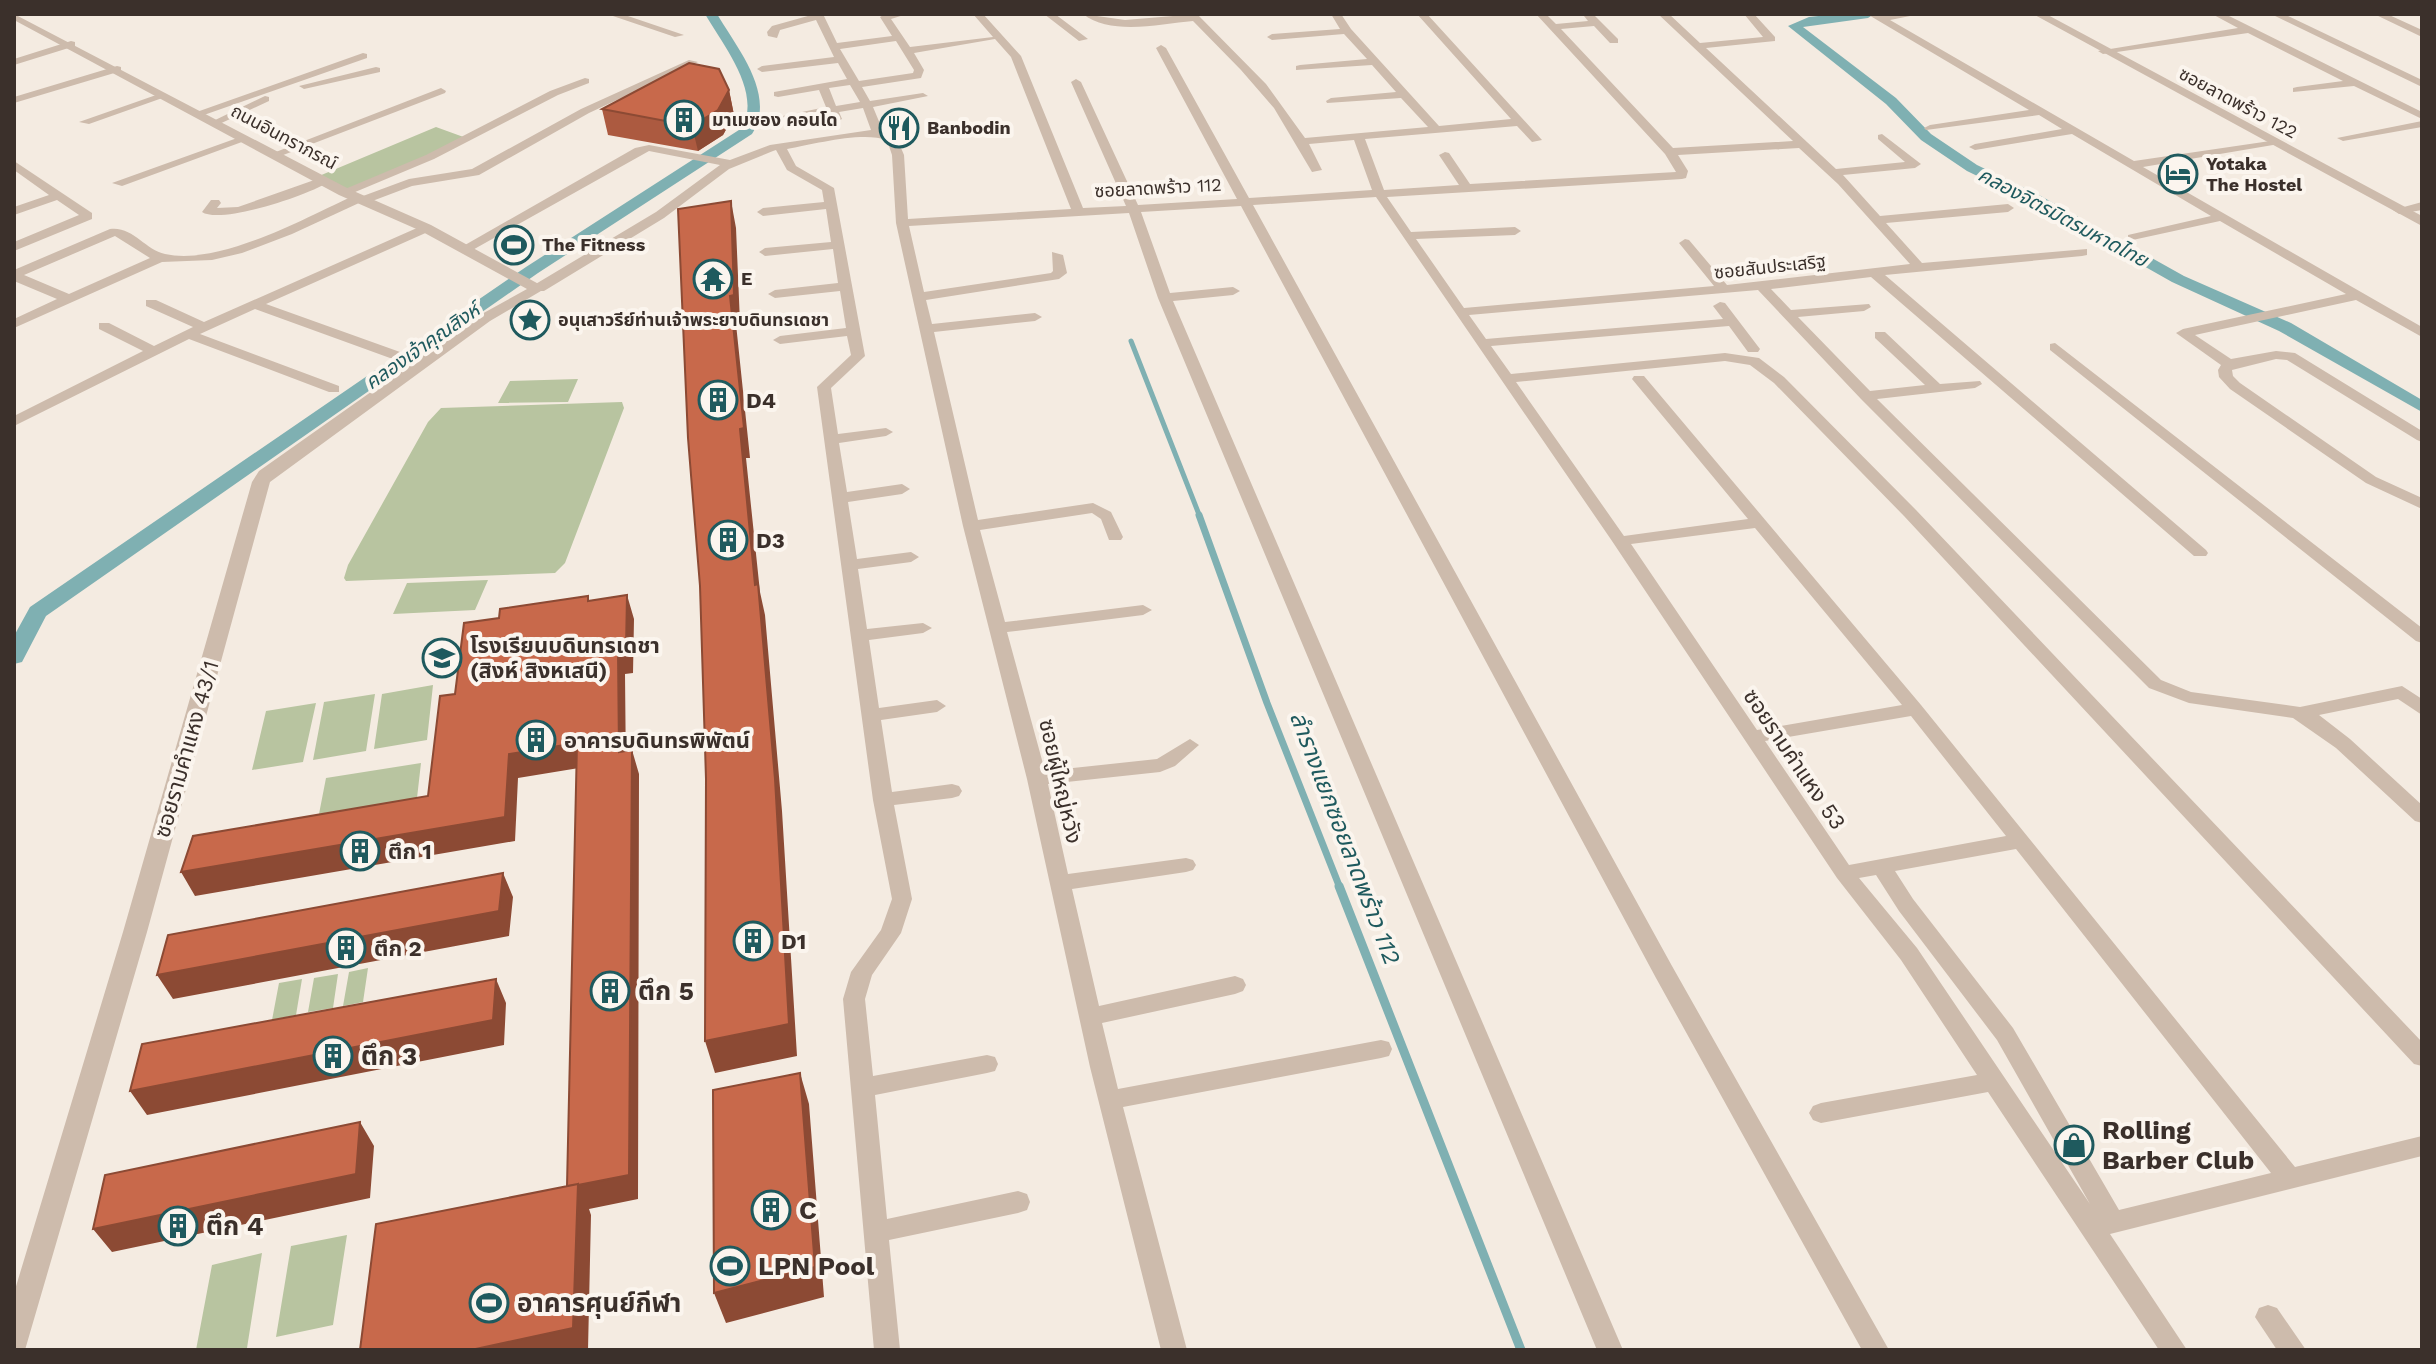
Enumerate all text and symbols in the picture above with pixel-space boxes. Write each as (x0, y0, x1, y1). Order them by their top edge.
street label: ซอยลาดพร้าว 122 (2175, 63, 2301, 143)
building icon: มาเมซอง คอนโด (663, 99, 705, 141)
street label: ถนนอินทราภรณ์ (228, 100, 341, 173)
restaurant icon: Banbodin (878, 107, 920, 149)
place label: มาเมซอง คอนโด (712, 109, 838, 130)
place label: Banbodin (927, 117, 1011, 138)
hotel icon: Yotaka The Hostel (2157, 153, 2199, 195)
place label: Yotaka The Hostel (2206, 153, 2302, 195)
water label: คลองจิตรมิตรมหาดไทย (1974, 162, 2154, 273)
street label: ซอยลาดพร้าว 112 (1094, 174, 1222, 201)
sports icon: The Fitness (493, 224, 535, 266)
place label: The Fitness (542, 234, 646, 255)
street label: ซอยสันประเสริฐ (1713, 250, 1827, 283)
temple icon: E (692, 258, 734, 300)
place label: E (741, 268, 752, 289)
water label: คลองเจ้าคุณสิงห์ (360, 295, 488, 395)
place icon: อนุเสาวรีย์ท่านเจ้าพระยาบดินทรเดชา (509, 299, 551, 341)
place label: อนุเสาวรีย์ท่านเจ้าพระยาบดินทรเดชา (558, 309, 829, 331)
building icon: D4 (697, 379, 739, 421)
place label: D4 (746, 388, 776, 413)
building icon: D3 (707, 519, 749, 561)
place label: D3 (756, 528, 785, 553)
place label: โรงเรียนบดินทรเดชา (สิงห์ สิงหเสนี) (470, 633, 660, 683)
school or university icon: โรงเรียนบดินทรเดชา (สิงห์ สิงหเสนี) (421, 637, 463, 679)
street label: ซอยรามคำแหง 43/1 (149, 658, 224, 840)
street label: ซอยรามคำแหง 53 (1738, 684, 1851, 834)
water label: ลำรางแยกซอยลาดพร้าว 112 (1284, 708, 1406, 968)
street label: ซอยผู้ใหญ่หวัง (1033, 716, 1087, 846)
building icon: อาคารบดินทรพิพัตน์ (515, 719, 557, 761)
place label: อาคารบดินทรพิพัตน์ (564, 728, 750, 753)
building icon: ตึก 1 (339, 830, 381, 872)
place label: ตึก 1 (388, 839, 432, 864)
building icon: D1 (732, 920, 774, 962)
building icon: ตึก 2 (325, 927, 367, 969)
place label: D1 (781, 929, 806, 954)
place label: ตึก 2 (374, 936, 422, 961)
building icon: ตึก 5 (589, 970, 631, 1012)
place label: ตึก 5 (638, 976, 694, 1006)
building icon: ตึก 3 (312, 1035, 354, 1077)
place label: ตึก 3 (361, 1041, 417, 1071)
place label: Rolling Barber Club (2102, 1115, 2254, 1175)
shop icon: Rolling Barber Club (2053, 1124, 2095, 1166)
building icon: C (750, 1189, 792, 1231)
place label: C (799, 1195, 817, 1225)
building icon: ตึก 4 (157, 1205, 199, 1247)
place label: ตึก 4 (206, 1211, 264, 1241)
sports icon: LPN Pool (709, 1245, 751, 1287)
place label: LPN Pool (758, 1251, 875, 1281)
sports icon: อาคารศุนย์กีฬา (468, 1282, 510, 1324)
place label: อาคารศุนย์กีฬา (517, 1288, 681, 1319)

